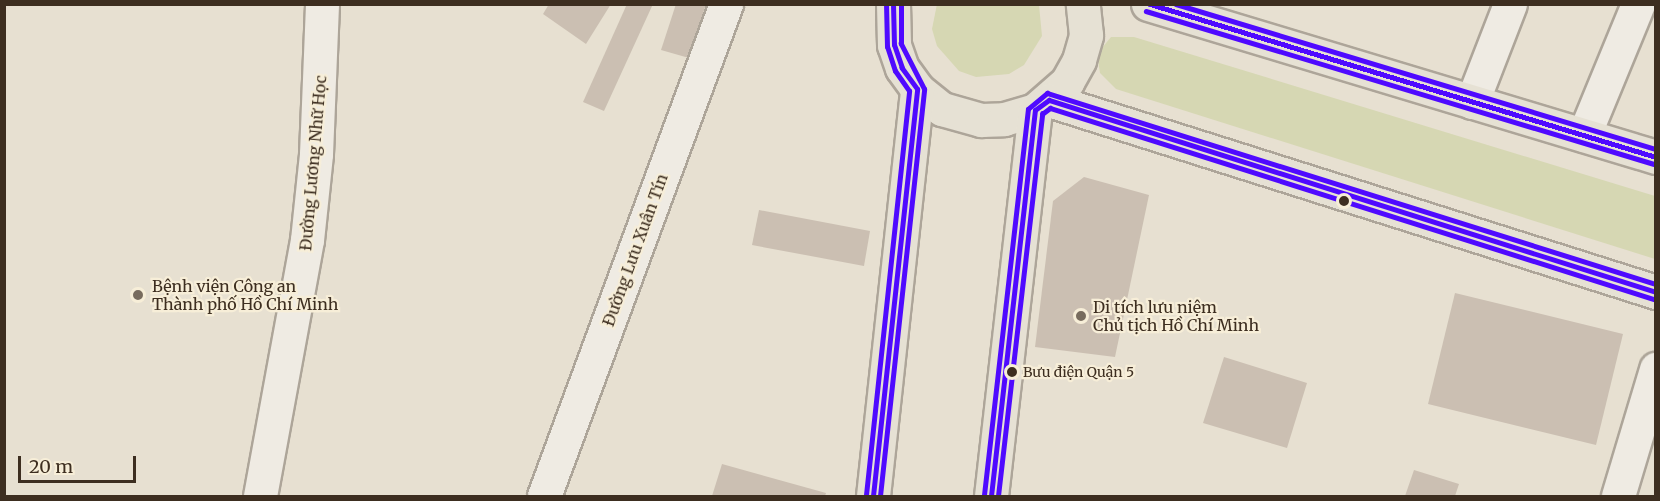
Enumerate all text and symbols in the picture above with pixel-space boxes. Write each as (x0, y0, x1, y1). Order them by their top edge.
street label: Đường Lương Nhữ Học (296, 74, 330, 252)
street label: Đường Lưu Xuân Tín (598, 171, 672, 329)
unlabelled marker (1338, 195, 1350, 207)
place label: Bệnh viện Công an Thành phố Hồ Chí Minh (152, 276, 338, 314)
marker: Bệnh viện Công an Thành phố Hồ Chí Minh (129, 286, 147, 304)
place label: Di tích lưu niệm Chủ tịch Hồ Chí Minh (1093, 297, 1259, 335)
marker: Di tích lưu niệm Chủ tịch Hồ Chí Minh (1074, 309, 1088, 323)
place label: Bưu điện Quận 5 (1023, 364, 1134, 380)
marker: Bưu điện Quận 5 (1006, 366, 1018, 378)
scale bar (21, 444, 140, 482)
text: 20 m (29, 455, 73, 478)

